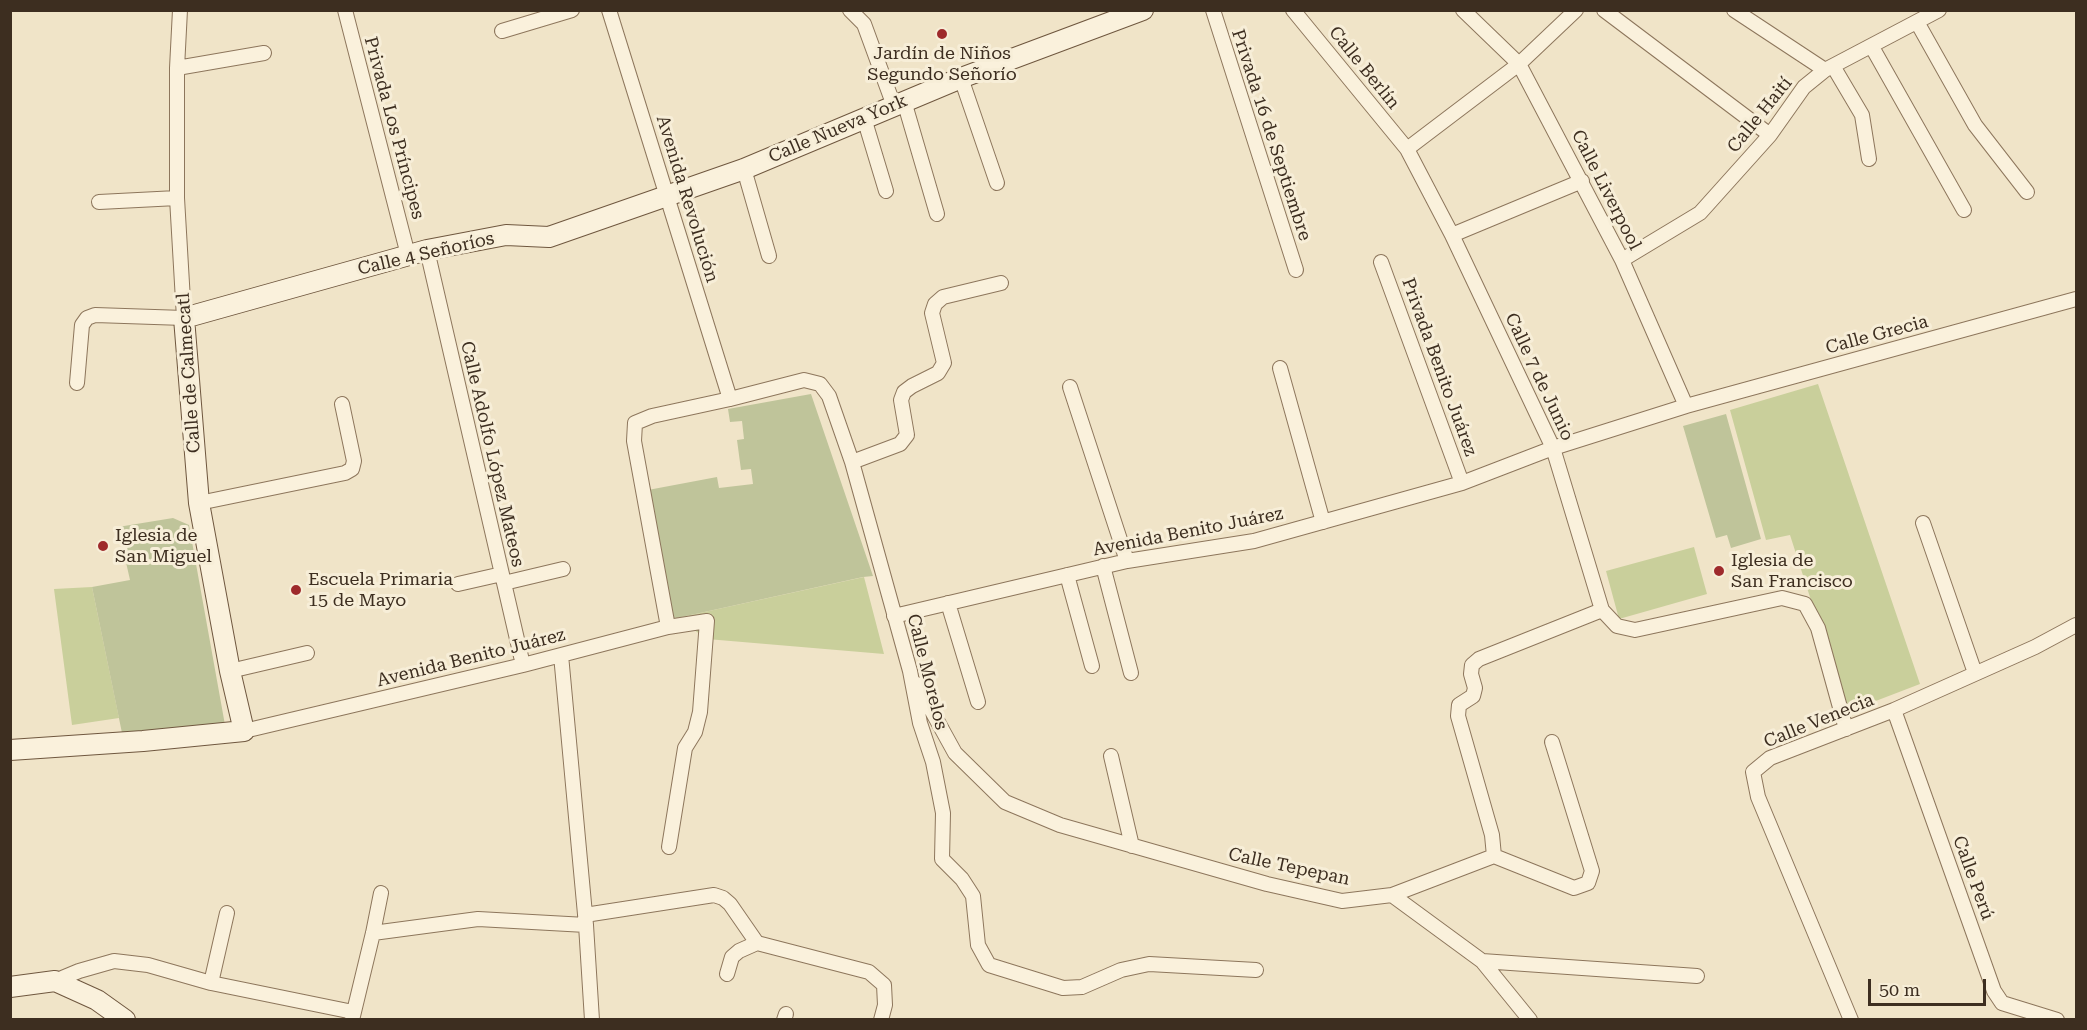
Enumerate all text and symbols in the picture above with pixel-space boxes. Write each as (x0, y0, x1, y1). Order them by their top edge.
street label: Calle Berlín (1324, 22, 1404, 114)
street label: Privada 16 de Septiembre (1227, 26, 1315, 244)
marker: Jardín de Niños Segundo Señorío (935, 27, 949, 41)
street label: Privada Los Príncipes (359, 34, 429, 222)
place label: Jardín de Niños Segundo Señorío (867, 43, 1017, 86)
street label: Calle Haití (1723, 73, 1797, 157)
street label: Calle Nueva York (765, 90, 911, 168)
street label: Avenida Revolución (651, 113, 723, 285)
street label: Calle Liverpool (1566, 126, 1646, 254)
street label: Calle 4 Señoríos (356, 228, 496, 280)
street label: Privada Benito Juárez (1397, 275, 1481, 459)
street label: Calle de Calmecatl (173, 292, 205, 454)
street label: Calle 7 de Junio (1500, 310, 1578, 444)
street label: Calle Grecia (1823, 311, 1931, 359)
street label: Calle Adolfo López Mateos (455, 339, 529, 569)
street label: Avenida Benito Juárez (1091, 503, 1285, 561)
place label: Iglesia de San Miguel (115, 525, 212, 568)
marker: Iglesia de San Miguel (96, 539, 110, 553)
place label: Iglesia de San Francisco (1731, 550, 1853, 592)
marker: Iglesia de San Francisco (1712, 564, 1726, 578)
place label: Escuela Primaria 15 de Mayo (308, 569, 453, 612)
marker: Escuela Primaria 15 de Mayo (289, 583, 303, 597)
street label: Calle Morelos (902, 612, 952, 732)
street label: Avenida Benito Juárez (375, 624, 567, 692)
street label: Calle Venecia (1761, 689, 1877, 753)
street label: Calle Perú (1948, 833, 1998, 923)
street label: Calle Tepepan (1226, 844, 1352, 890)
scale bar (1871, 967, 1990, 1005)
text: 50 m (1879, 979, 1920, 1000)

